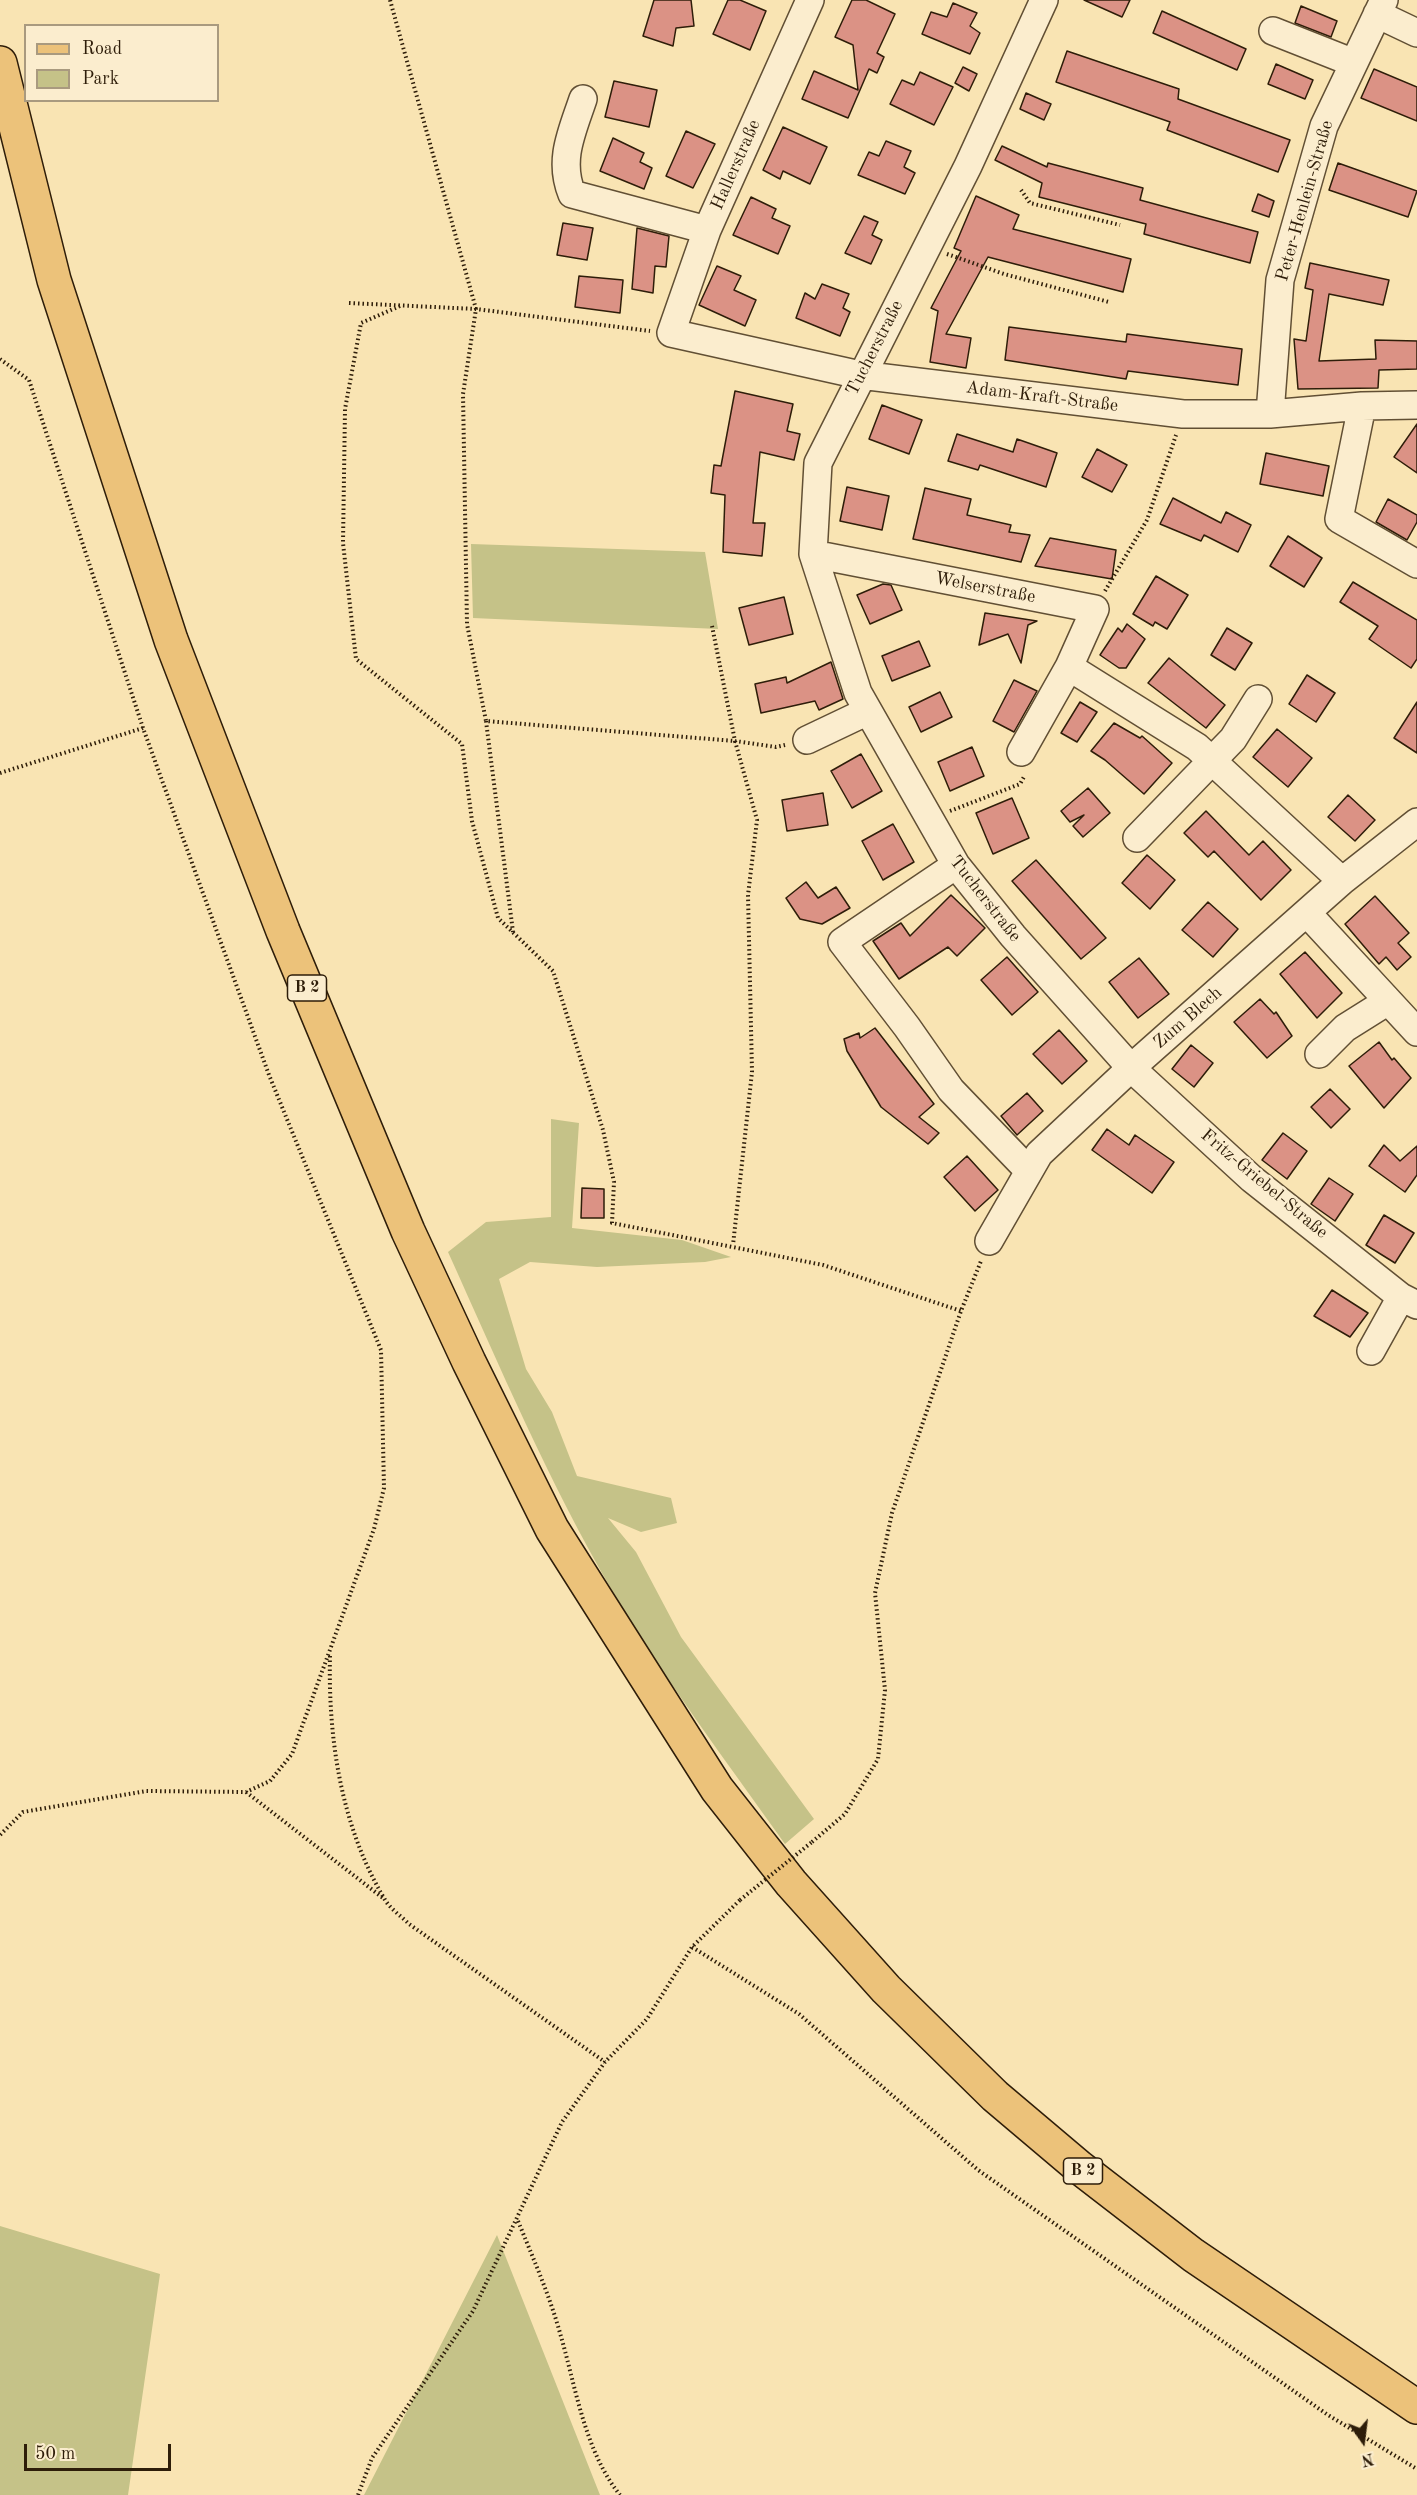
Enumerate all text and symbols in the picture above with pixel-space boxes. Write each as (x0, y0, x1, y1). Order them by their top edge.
legend (24, 24, 219, 102)
text: Road (82, 40, 122, 58)
text: Park (82, 70, 119, 88)
street label: Hallerstraße (706, 116, 766, 214)
street label: Peter-Henlein-Straße (1272, 118, 1338, 284)
street label: Tucherstraße (842, 297, 908, 399)
street label: Adam-Kraft-Straße (965, 377, 1119, 417)
street label: Welserstraße (933, 568, 1037, 608)
street label: Tucherstraße (945, 851, 1025, 947)
road number: B 2 (288, 975, 326, 1001)
street label: Zum Blech (1149, 982, 1227, 1054)
street label: Fritz-Griebel-Straße (1196, 1125, 1332, 1243)
road number: B 2 (1064, 2158, 1102, 2184)
north arrow (1333, 2411, 1393, 2471)
scale bar (27, 2432, 174, 2470)
text: 50 m (35, 2445, 75, 2463)
text: N (1359, 2449, 1375, 2468)

